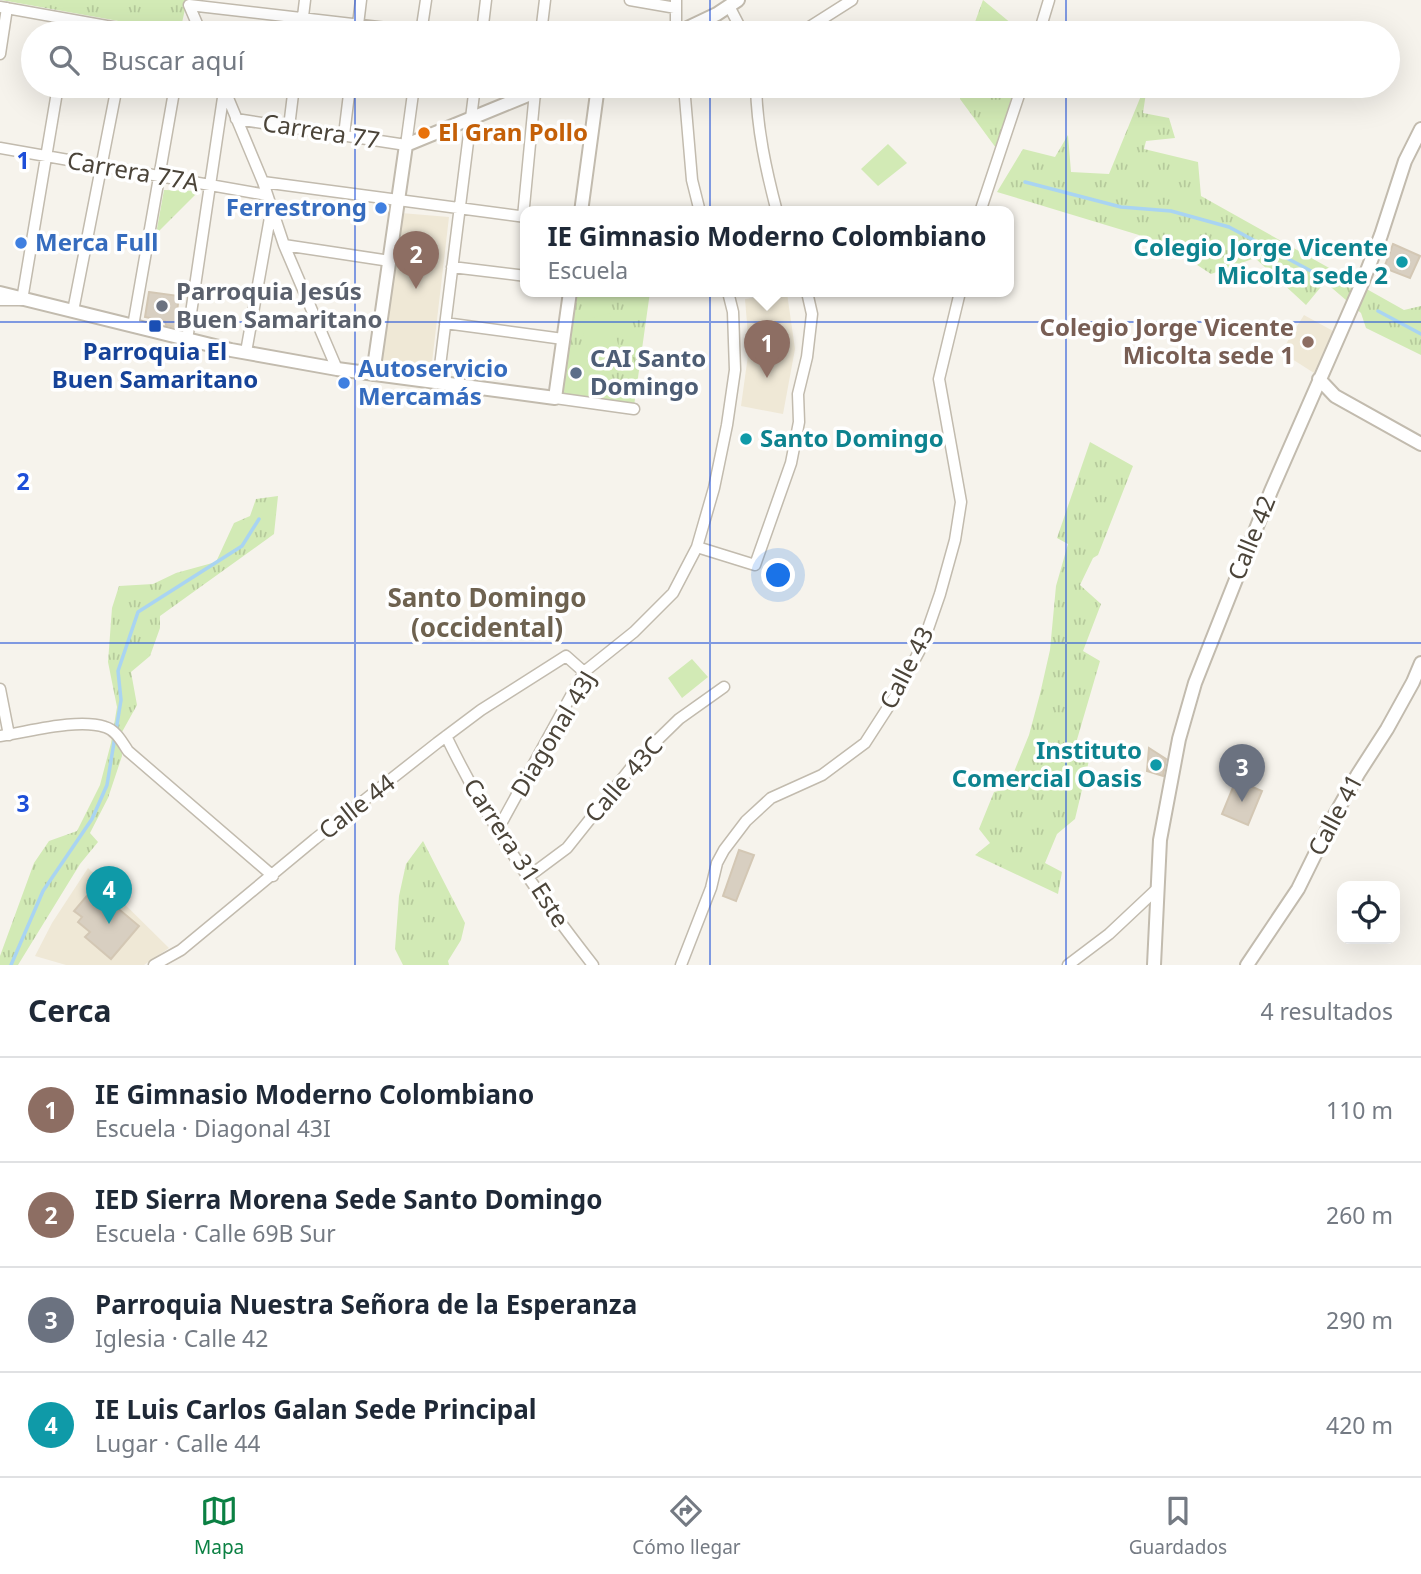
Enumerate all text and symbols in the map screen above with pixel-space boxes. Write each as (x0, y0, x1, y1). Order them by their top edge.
search box (21, 21, 1400, 98)
icon: search (45, 41, 83, 79)
text: Buscar aquí (101, 42, 244, 78)
street label: Carrera 77 (260, 105, 382, 156)
place label: El Gran Pollo (438, 115, 588, 148)
marker: El Gran Pollo (416, 125, 432, 141)
street label: Carrera 77A (65, 143, 202, 198)
text: 1 (16, 144, 30, 176)
place label: Ferrestrong (226, 190, 367, 223)
marker: Ferrestrong (373, 200, 389, 216)
popup (520, 206, 1014, 297)
text: IE Gimnasio Moderno Colombiano (547, 218, 987, 254)
place label: Merca Full (35, 225, 158, 258)
place label: Colegio Jorge Vicente Micolta sede 2 (1134, 230, 1388, 291)
pin: 2 (393, 231, 439, 289)
marker: Merca Full (13, 235, 29, 251)
text: Escuela (547, 254, 628, 286)
marker: Colegio Jorge Vicente Micolta sede 2 (1394, 254, 1410, 270)
place label: Parroquia Jesús Buen Samaritano (176, 274, 382, 335)
marker: Parroquia Jesús Buen Samaritano (154, 298, 170, 314)
place label: Colegio Jorge Vicente Micolta sede 1 (1040, 310, 1294, 371)
marker: Parroquia El Buen Samaritano (147, 318, 163, 334)
pin: 1 (744, 320, 790, 378)
place label: Parroquia El Buen Samaritano (52, 334, 258, 395)
marker: Colegio Jorge Vicente Micolta sede 1 (1300, 334, 1316, 350)
place label: CAI Santo Domingo (590, 341, 706, 402)
place label: Autoservicio Mercamás (358, 351, 508, 412)
marker: CAI Santo Domingo (568, 365, 584, 381)
marker: Autoservicio Mercamás (336, 375, 352, 391)
place label: Santo Domingo (760, 421, 944, 454)
marker: Santo Domingo (738, 431, 754, 447)
text: 2 (16, 465, 30, 497)
street label: Calle 42 (1219, 490, 1282, 585)
your location (761, 558, 795, 592)
district label: Santo Domingo (occidental) (387, 579, 587, 645)
street label: Calle 43 (871, 621, 940, 714)
street label: Diagonal 43J (502, 664, 603, 802)
street label: Calle 43C (576, 729, 669, 829)
place label: Instituto Comercial Oasis (952, 733, 1142, 794)
pin: 3 (1219, 744, 1265, 802)
marker: Instituto Comercial Oasis (1148, 757, 1164, 773)
street label: Calle 44 (311, 765, 401, 846)
street label: Calle 41 (1299, 768, 1370, 861)
street label: Carrera 31 Este (457, 771, 578, 933)
text: 3 (16, 787, 30, 819)
pin: 4 (86, 866, 132, 924)
map controls (1337, 881, 1400, 944)
button: locate (1337, 881, 1400, 944)
text: Cerca (28, 990, 111, 1031)
text: 4 resultados (1260, 995, 1393, 1027)
text: IE Gimnasio Moderno Colombiano (95, 1076, 534, 1112)
text: 1 (44, 1094, 58, 1126)
text: 110 m (1326, 1094, 1393, 1126)
text: Escuela · Diagonal 43I (95, 1112, 331, 1144)
text: IED Sierra Morena Sede Santo Domingo (95, 1181, 602, 1217)
text: 2 (44, 1199, 58, 1231)
text: 260 m (1326, 1199, 1393, 1231)
text: Escuela · Calle 69B Sur (95, 1217, 336, 1249)
text: Parroquia Nuestra Señora de la Esperanza (95, 1286, 637, 1322)
text: 3 (44, 1304, 58, 1336)
text: 290 m (1326, 1304, 1393, 1336)
text: Iglesia · Calle 42 (95, 1322, 268, 1354)
text: IE Luis Carlos Galan Sede Principal (95, 1391, 536, 1427)
text: 4 (44, 1409, 58, 1441)
text: 420 m (1326, 1409, 1393, 1441)
text: Lugar · Calle 44 (95, 1427, 261, 1459)
tab: Mapa (194, 1492, 244, 1560)
tab: Cómo llegar (632, 1492, 741, 1560)
tab: Guardados (1129, 1492, 1227, 1560)

